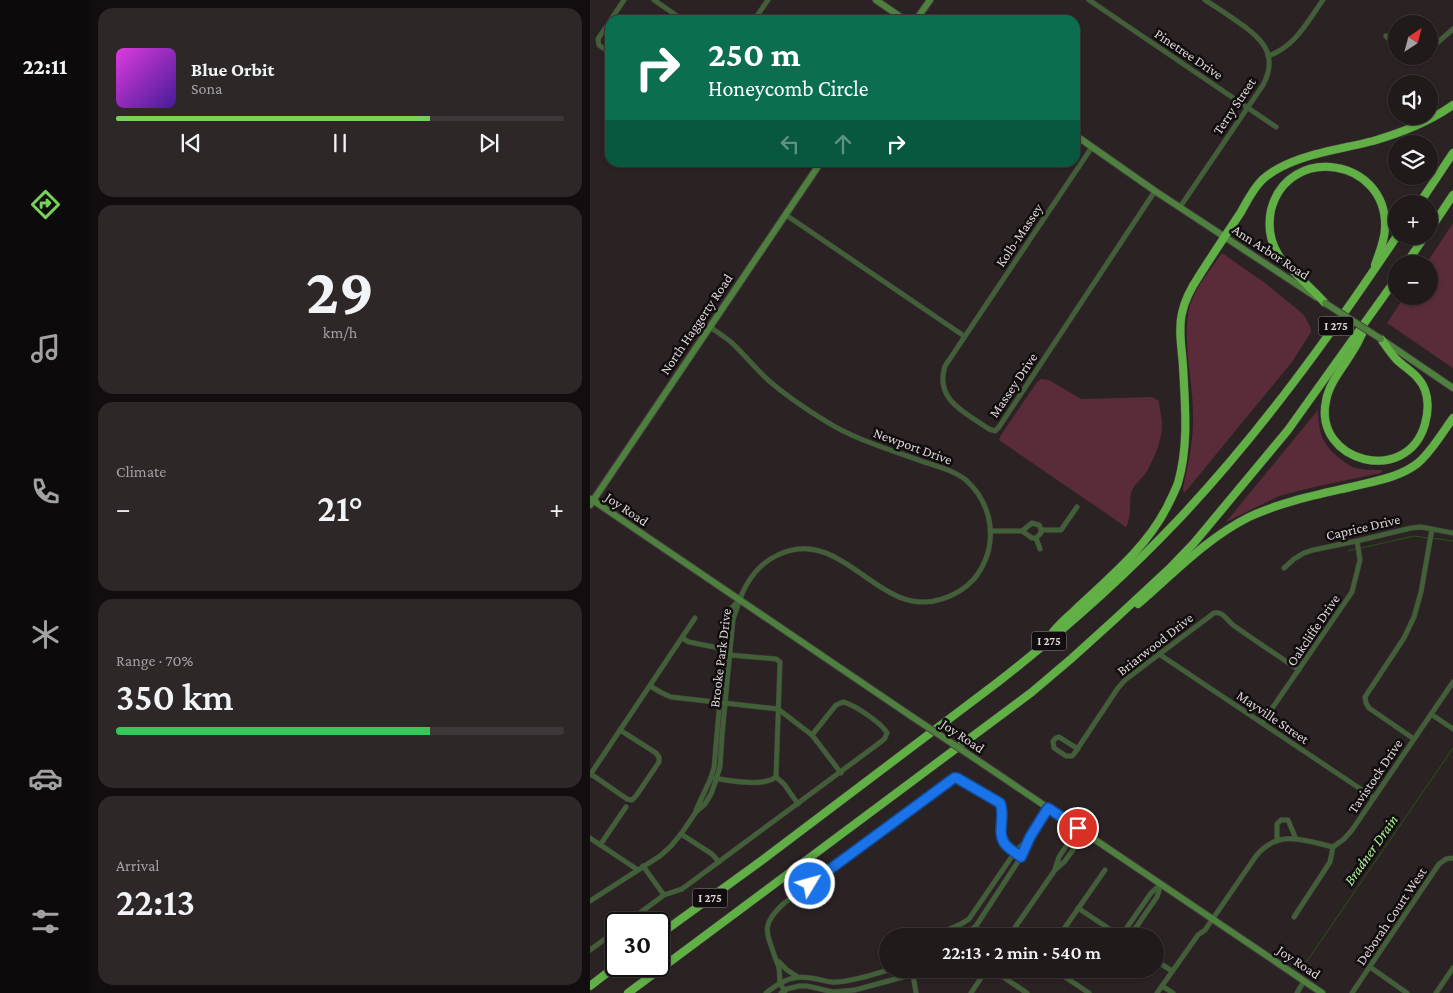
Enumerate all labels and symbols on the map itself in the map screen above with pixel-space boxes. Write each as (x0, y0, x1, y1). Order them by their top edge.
north arrow (1388, 15, 1438, 65)
street label: Pinetree Drive (1152, 25, 1226, 83)
street label: Terry Street (1209, 74, 1259, 137)
street label: Kolb-Massey (992, 200, 1046, 270)
street label: Ann Arbor Road (1229, 221, 1313, 283)
street label: North Haggerty Road (656, 270, 736, 377)
road number: I 275 (1318, 316, 1354, 336)
street label: Massey Drive (985, 350, 1041, 420)
street label: Newport Drive (871, 424, 955, 468)
street label: Joy Road (601, 488, 652, 530)
street label: Caprice Drive (1324, 511, 1402, 543)
street label: Oakcliffe Drive (1283, 591, 1343, 669)
street label: Brooke Park Drive (706, 608, 734, 708)
street label: Briarwood Drive (1114, 609, 1196, 679)
road number: I 275 (1032, 631, 1066, 650)
street label: Mayville Street (1234, 687, 1312, 747)
street label: Joy Road (937, 715, 988, 757)
street label: Tavistock Drive (1344, 736, 1406, 816)
pin (1057, 807, 1099, 849)
water label: Bradner Drain (1341, 811, 1401, 888)
position arrow (783, 857, 835, 909)
street label: Deborah Court West (1352, 864, 1430, 968)
road number: I 275 (692, 888, 728, 908)
speed limit sign: 30 (605, 912, 670, 977)
street label: Joy Road (1273, 941, 1324, 983)

